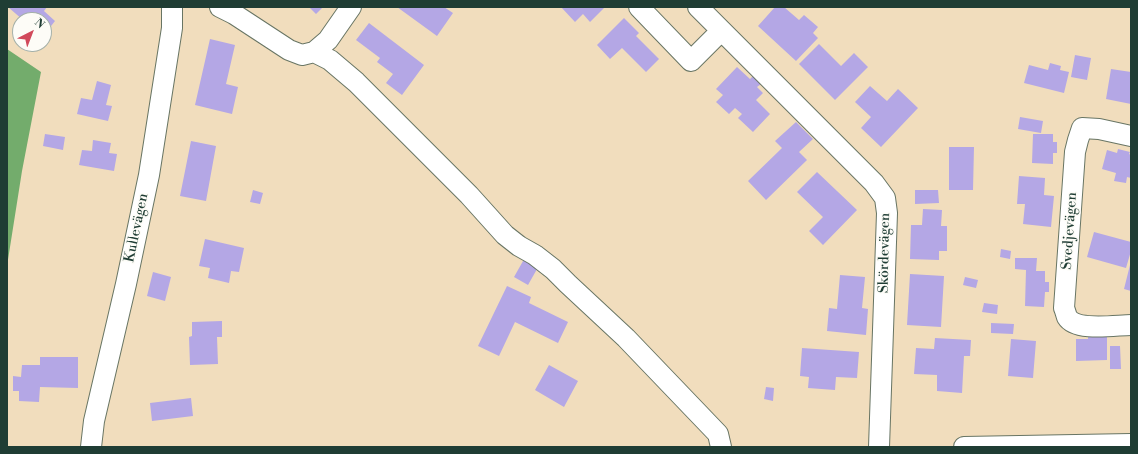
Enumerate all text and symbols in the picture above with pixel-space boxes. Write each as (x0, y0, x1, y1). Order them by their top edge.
north arrow (12, 12, 52, 52)
text: N (31, 16, 47, 32)
street label: Kullevägen (121, 192, 153, 264)
street label: Svedjevägen (1059, 192, 1081, 270)
street label: Skördevägen (876, 213, 894, 293)

